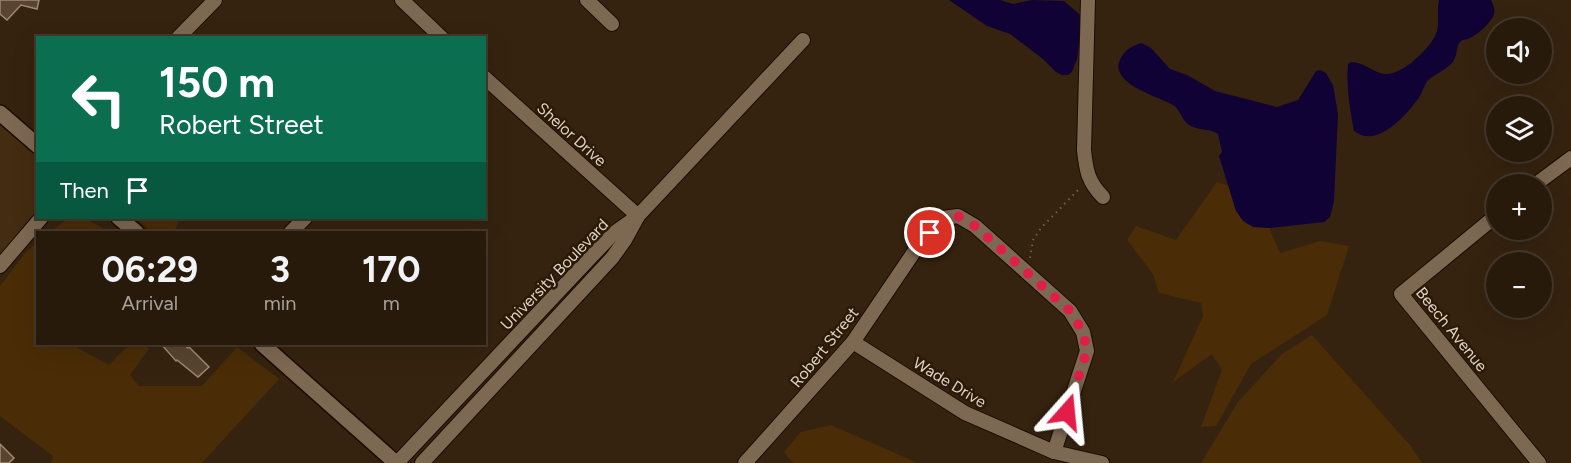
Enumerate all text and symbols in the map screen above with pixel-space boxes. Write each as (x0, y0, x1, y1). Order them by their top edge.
map controls (1486, 18, 1552, 318)
button: sound (1486, 18, 1552, 84)
text: 150 m (159, 57, 275, 108)
icon: left (60, 60, 138, 138)
button: layers (1486, 96, 1552, 162)
street label: Shelor Drive (533, 98, 610, 171)
text: Robert Street (159, 108, 324, 141)
icon: arrive (121, 174, 154, 207)
button: + (1486, 174, 1552, 240)
text: Then (60, 177, 109, 204)
pin (904, 207, 955, 258)
street label: University Boulevard (496, 215, 612, 334)
icon: arrive (913, 216, 946, 249)
text: 06:29 (101, 248, 198, 291)
text: 3 (270, 248, 290, 291)
text: 170 (362, 248, 421, 291)
button: − (1486, 252, 1552, 318)
street label: Beech Avenue (1412, 283, 1492, 375)
text: Arrival (122, 291, 178, 315)
text: min (264, 291, 297, 315)
text: m (383, 291, 400, 315)
street label: Robert Street (786, 303, 862, 391)
street label: Wade Drive (910, 353, 990, 412)
position arrow (1035, 380, 1099, 444)

